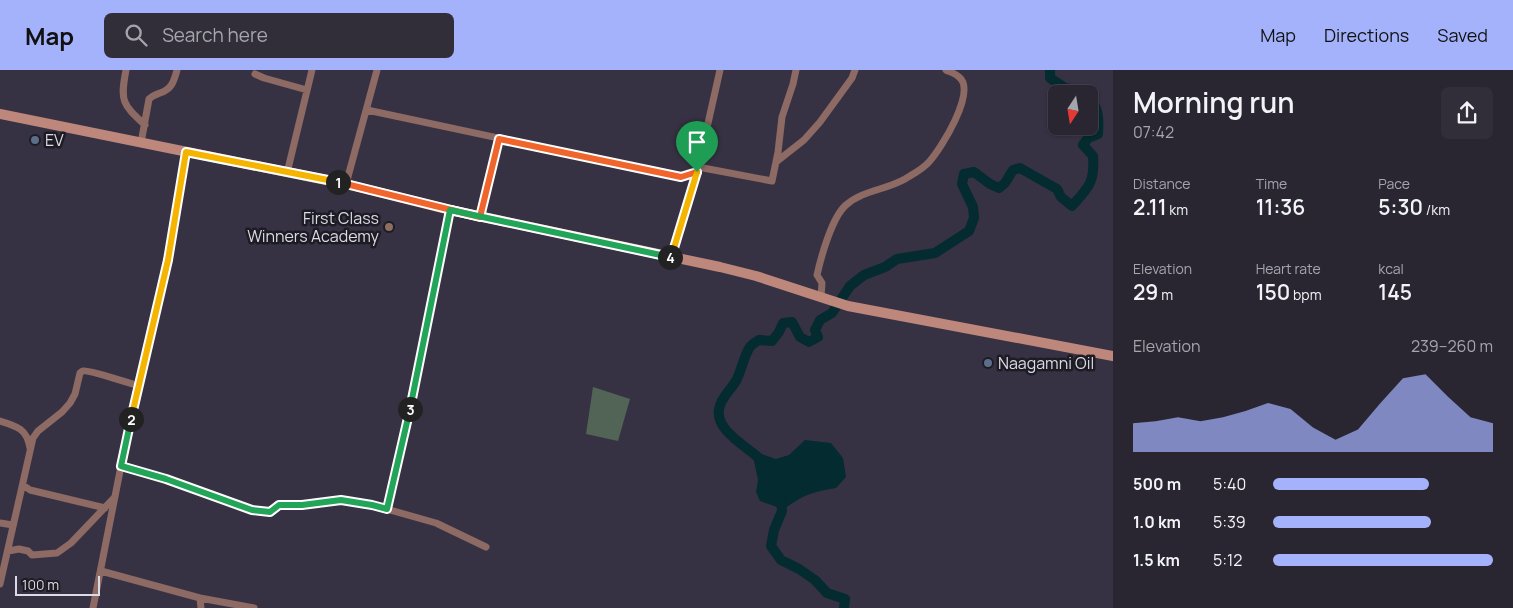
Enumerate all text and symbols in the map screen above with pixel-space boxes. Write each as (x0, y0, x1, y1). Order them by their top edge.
search box (104, 13, 454, 58)
text: Map (25, 19, 74, 52)
icon: search (122, 21, 150, 49)
text: Search here (162, 22, 268, 48)
text: Map (1260, 23, 1296, 47)
text: Directions (1324, 23, 1409, 47)
text: Saved (1437, 23, 1488, 47)
text: Morning run (1133, 83, 1294, 121)
north arrow (1048, 85, 1098, 135)
map controls (1048, 85, 1098, 135)
button: share (1441, 87, 1493, 139)
pin (676, 121, 718, 172)
text: 07:42 (1133, 121, 1174, 143)
icon: arrive (683, 128, 711, 156)
place label: EV (45, 129, 64, 151)
marker: EV (29, 134, 41, 146)
pin: 1 (326, 170, 350, 194)
text: 1 (335, 173, 342, 192)
text: Distance (1133, 174, 1190, 193)
text: Time (1256, 174, 1287, 193)
text: Pace (1378, 174, 1410, 193)
text: 2.11 (1133, 193, 1167, 221)
text: 11:36 (1256, 193, 1305, 221)
text: 5:30 (1378, 193, 1423, 221)
text: km (1167, 200, 1188, 219)
text: /km (1423, 200, 1450, 219)
place label: First Class Winners Academy (247, 207, 380, 247)
marker: First Class Winners Academy (383, 221, 395, 233)
pin: 4 (658, 244, 682, 270)
text: 4 (666, 248, 675, 267)
text: Elevation (1133, 259, 1192, 278)
text: Heart rate (1256, 259, 1321, 278)
text: kcal (1378, 259, 1404, 278)
text: 29 (1133, 278, 1158, 306)
text: 150 (1256, 278, 1290, 306)
text: 145 (1378, 278, 1412, 306)
text: m (1158, 285, 1173, 304)
text: bpm (1290, 285, 1322, 304)
text: Elevation (1133, 335, 1201, 357)
text: 239–260 m (1411, 335, 1493, 357)
place label: Naagamni Oil (998, 352, 1094, 374)
marker: Naagamni Oil (982, 357, 994, 369)
pin: 3 (398, 396, 422, 422)
text: 3 (406, 400, 415, 419)
pin: 2 (118, 406, 144, 432)
text: 2 (127, 410, 136, 429)
text: 500 m (1133, 473, 1181, 495)
text: 5:40 (1213, 473, 1246, 495)
text: 1.0 km (1133, 511, 1181, 533)
text: 5:39 (1213, 511, 1246, 533)
text: 1.5 km (1133, 549, 1180, 571)
text: 5:12 (1213, 549, 1242, 571)
scale bar (15, 573, 100, 596)
text: 100 m (22, 575, 59, 594)

